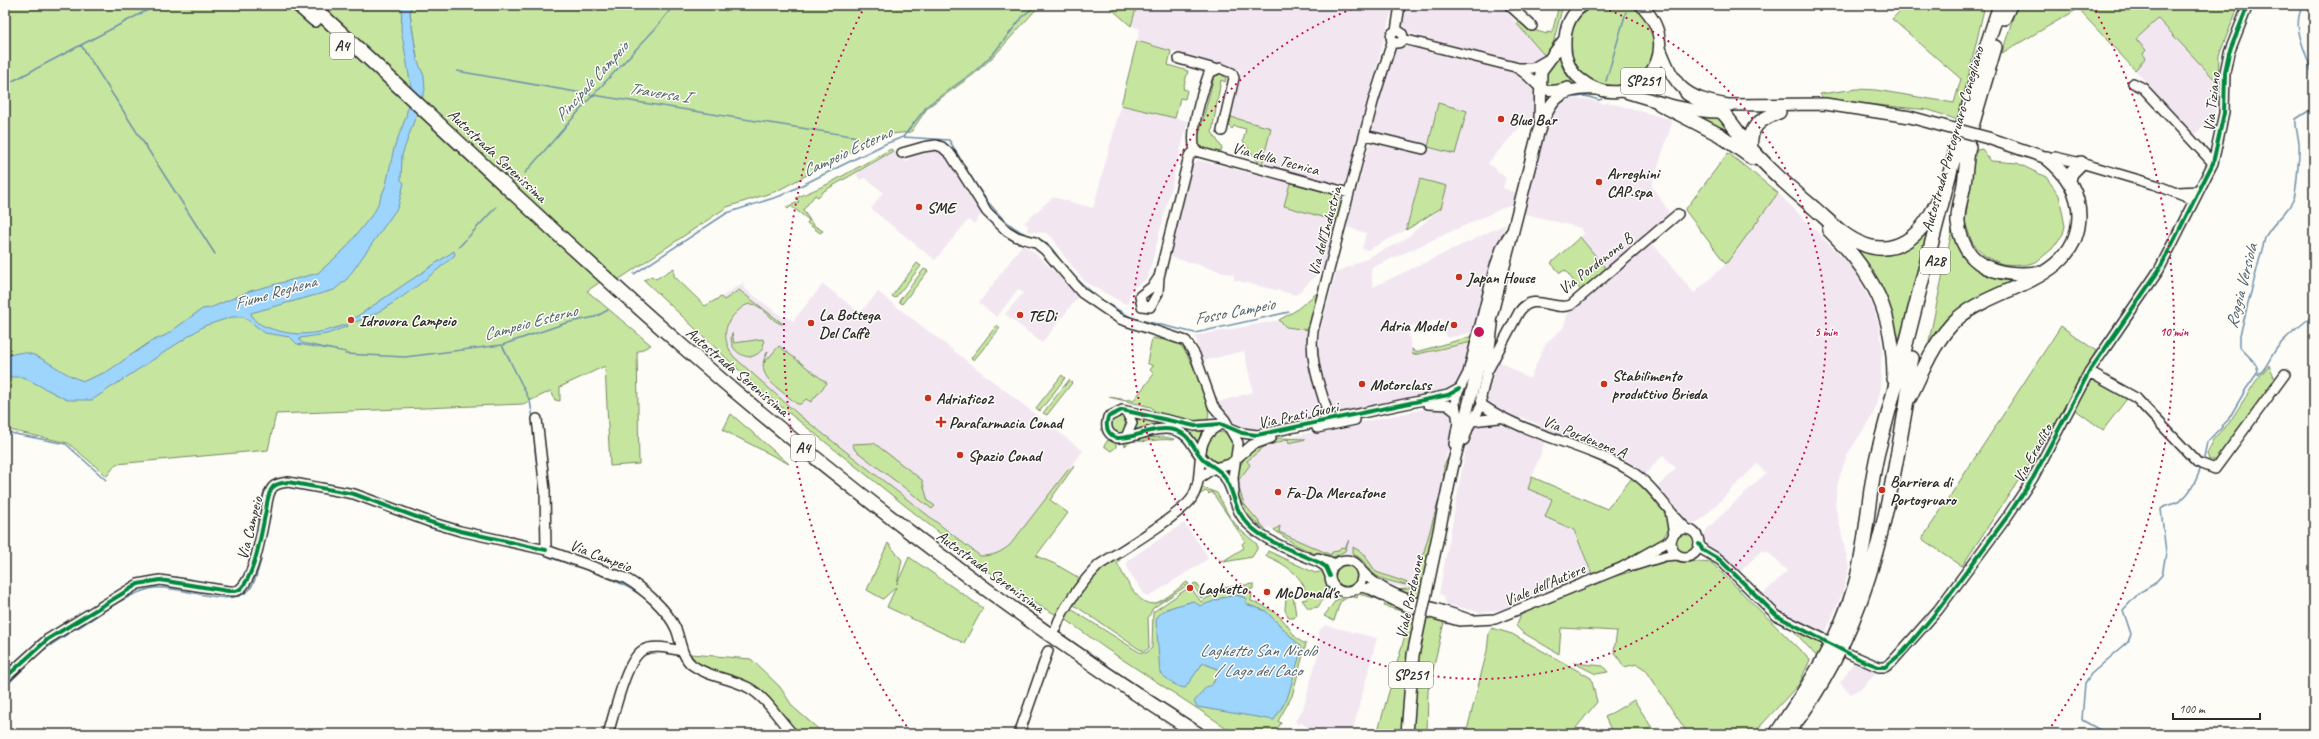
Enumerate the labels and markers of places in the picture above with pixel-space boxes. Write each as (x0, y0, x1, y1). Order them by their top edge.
place label: Blue Bar (1509, 110, 1559, 130)
marker: Blue Bar (1496, 114, 1506, 124)
place label: Arreghini CAP.spa (1607, 164, 1662, 202)
marker: Arreghini CAP.spa (1594, 177, 1604, 187)
place label: SME (927, 198, 957, 218)
marker: SME (914, 202, 924, 212)
place label: Japan House (1466, 268, 1536, 288)
marker: Japan House (1454, 272, 1464, 282)
place label: La Bottega Del Caffè (819, 305, 882, 343)
place label: TEDi (1028, 306, 1058, 326)
marker: TEDi (1015, 310, 1025, 320)
place label: Idrovora Campeio (359, 311, 457, 331)
marker: Idrovora Campeio (346, 315, 356, 325)
place label: Adria Model (1380, 316, 1449, 336)
marker: La Bottega Del Caffè (806, 318, 816, 328)
marker: Adria Model (1449, 320, 1459, 330)
centre of rings (1472, 325, 1486, 339)
place label: Stabilimento produttivo Brieda (1612, 366, 1709, 404)
place label: Motorclass (1370, 375, 1433, 395)
marker: Motorclass (1357, 379, 1367, 389)
marker: Stabilimento produttivo Brieda (1599, 379, 1609, 389)
place label: Adriatico2 (936, 389, 995, 409)
marker: Adriatico2 (923, 393, 933, 403)
place label: Parafarmacia Conad (949, 413, 1065, 433)
marker: Parafarmacia Conad (936, 417, 946, 427)
place label: Spazio Conad (968, 446, 1043, 466)
marker: Spazio Conad (955, 450, 965, 460)
place label: Barriera di Portogruaro (1890, 472, 1958, 510)
place label: Fa-Da Mercatone (1286, 483, 1386, 503)
marker: Barriera di Portogruaro (1877, 485, 1887, 495)
marker: Fa-Da Mercatone (1273, 487, 1283, 497)
place label: Laghetto (1198, 579, 1248, 599)
marker: Laghetto (1185, 583, 1195, 593)
place label: McDonald's (1275, 583, 1340, 603)
marker: McDonald's (1262, 587, 1272, 597)

